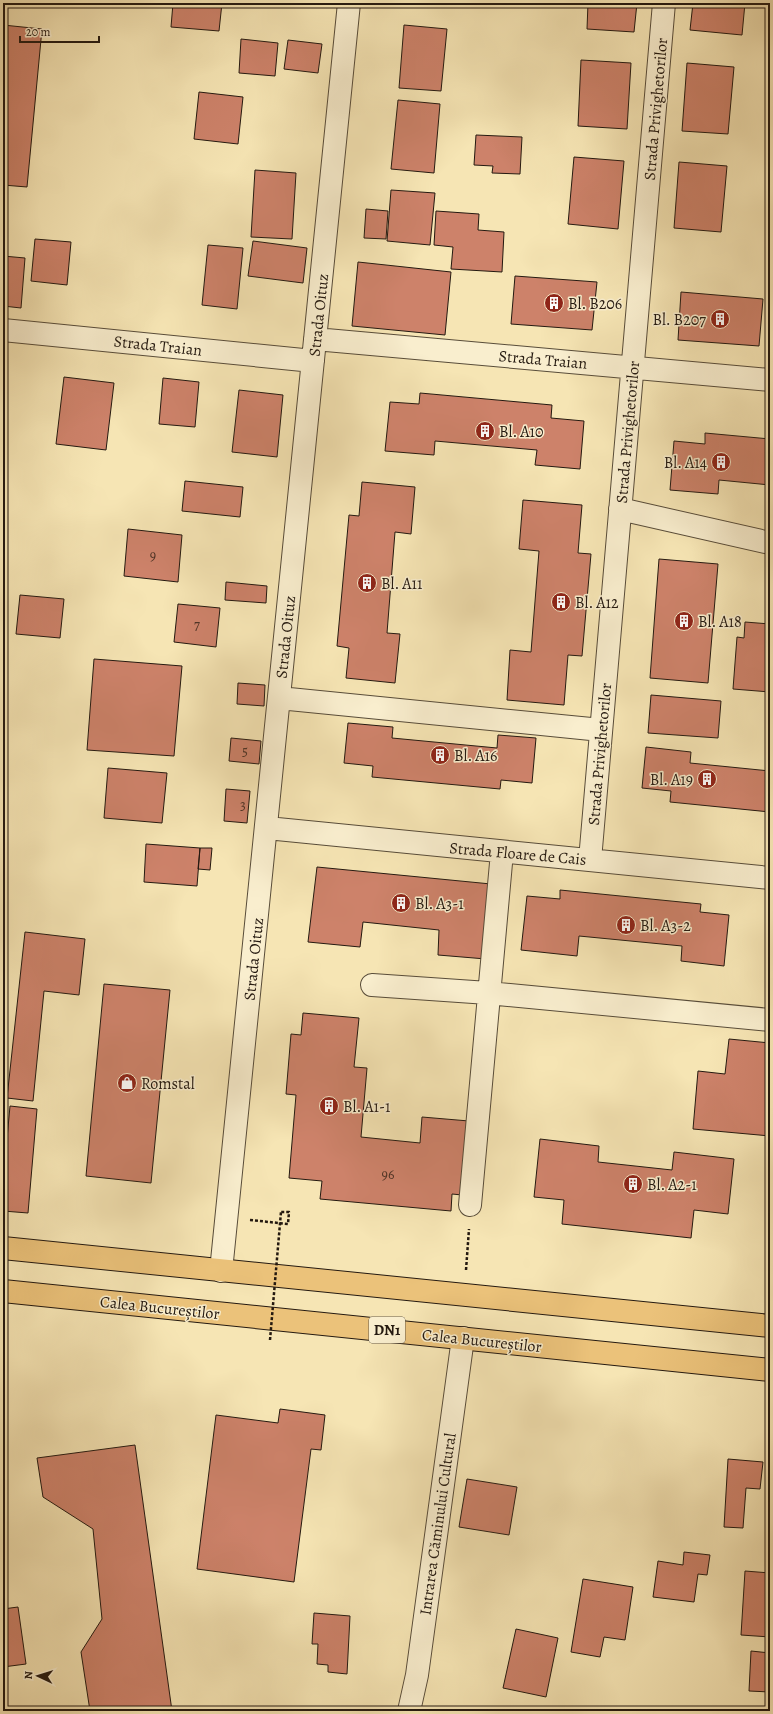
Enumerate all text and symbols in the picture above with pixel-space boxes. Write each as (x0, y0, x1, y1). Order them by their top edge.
scale bar (20, 18, 99, 44)
text: 20 m (26, 24, 50, 40)
street label: Strada Privighetorilor (639, 37, 673, 181)
street label: Strada Oituz (304, 273, 334, 358)
building icon: Bl. B206 (543, 292, 565, 314)
place label: Bl. B206 (568, 293, 622, 315)
building icon: Bl. B207 (709, 308, 731, 330)
place label: Bl. B207 (652, 309, 706, 331)
street label: Strada Traian (113, 330, 203, 362)
street label: Strada Traian (498, 345, 588, 375)
street label: Strada Privighetorilor (611, 360, 645, 504)
building icon: Bl. A10 (474, 420, 496, 442)
place label: Bl. A10 (499, 421, 544, 443)
building icon: Bl. A14 (710, 451, 732, 473)
place label: Bl. A14 (664, 452, 707, 474)
house number: 9 (150, 546, 156, 565)
building icon: Bl. A11 (356, 572, 378, 594)
place label: Bl. A11 (381, 573, 423, 595)
building icon: Bl. A12 (550, 591, 572, 613)
place label: Bl. A12 (575, 592, 619, 614)
street label: Strada Oituz (271, 595, 301, 680)
building icon: Bl. A18 (673, 610, 695, 632)
place label: Bl. A18 (698, 611, 742, 633)
house number: 7 (194, 616, 200, 635)
street label: Strada Privighetorilor (583, 682, 617, 826)
house number: 5 (242, 742, 248, 761)
building icon: Bl. A16 (429, 744, 451, 766)
place label: Bl. A16 (454, 745, 497, 767)
building icon: Bl. A19 (696, 768, 718, 790)
place label: Bl. A19 (650, 769, 693, 791)
house number: 3 (240, 796, 246, 815)
street label: Strada Floare de Cais (448, 837, 587, 871)
building icon: Bl. A3-1 (390, 892, 412, 914)
place label: Bl. A3-1 (415, 893, 464, 915)
building icon: Bl. A3-2 (615, 914, 637, 936)
place label: Bl. A3-2 (640, 915, 691, 937)
street label: Strada Oituz (239, 917, 269, 1002)
shop icon: Romstal (116, 1072, 138, 1094)
place label: Romstal (141, 1073, 195, 1095)
building icon: Bl. A1-1 (318, 1095, 340, 1117)
place label: Bl. A1-1 (343, 1096, 391, 1118)
house number: 96 (382, 1165, 394, 1184)
building icon: Bl. A2-1 (622, 1173, 644, 1195)
place label: Bl. A2-1 (647, 1174, 697, 1196)
street label: Calea Bucureștilor (99, 1291, 221, 1325)
road number: DN1 (369, 1317, 405, 1343)
street label: Calea Bucureștilor (421, 1324, 543, 1358)
street label: Intrarea Căminului Cultural (414, 1432, 462, 1617)
north arrow (18, 1656, 58, 1696)
text: N (21, 1671, 36, 1680)

